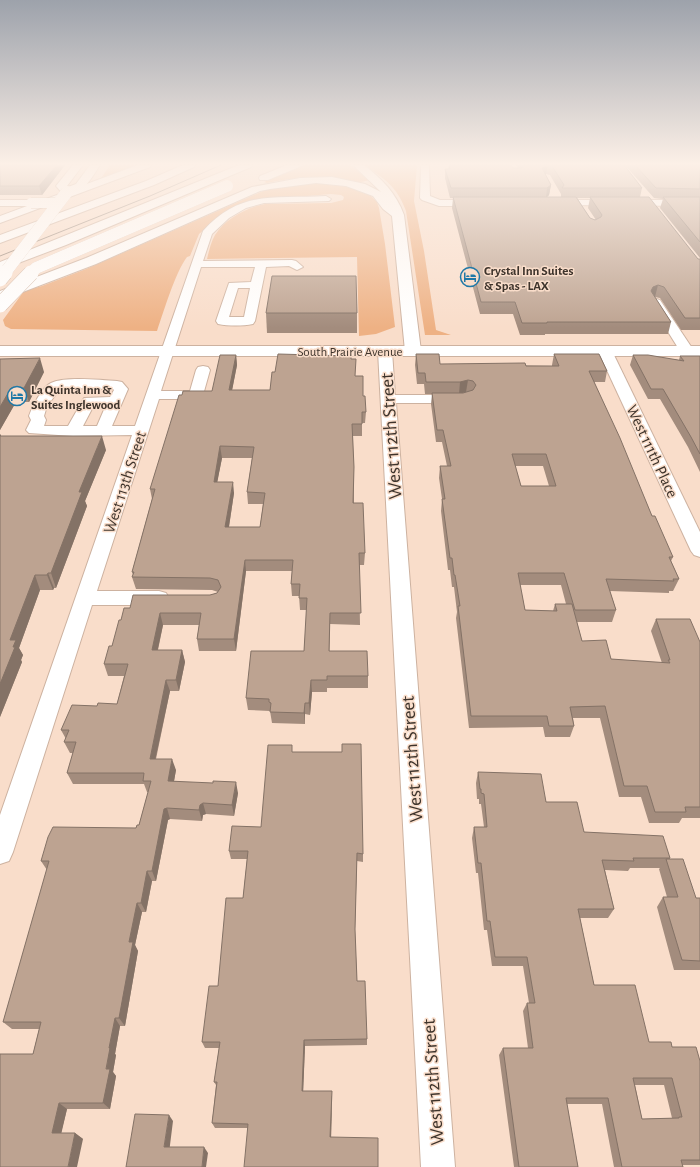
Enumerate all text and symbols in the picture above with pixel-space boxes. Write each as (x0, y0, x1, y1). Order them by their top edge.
place label: Crystal Inn Suites & Spas - LAX (484, 265, 573, 293)
hotel icon: Crystal Inn Suites & Spas - LAX (459, 266, 481, 288)
street label: South Prairie Avenue (297, 346, 403, 359)
street label: West 112th Street (378, 372, 405, 500)
place label: La Quinta Inn & Suites Inglewood (31, 384, 120, 412)
hotel icon: La Quinta Inn & Suites Inglewood (6, 385, 28, 407)
street label: West 111th Place (624, 403, 681, 500)
street label: West 113th Street (101, 429, 149, 535)
street label: West 112th Street (399, 695, 426, 823)
street label: West 112th Street (420, 1018, 447, 1146)

